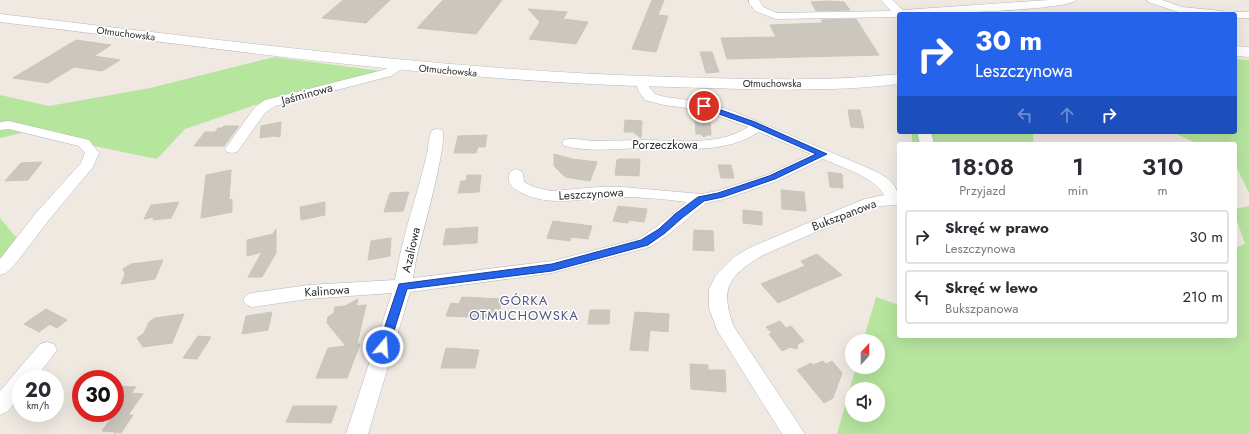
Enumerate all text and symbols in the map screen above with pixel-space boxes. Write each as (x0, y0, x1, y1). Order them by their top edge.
text: 30 m (975, 20, 1042, 61)
street label: Otmuchowska (96, 22, 156, 45)
icon: right (909, 28, 961, 80)
text: Leszczynowa (975, 58, 1073, 84)
street label: Otmuchowska (418, 60, 478, 81)
street label: Otmuchowska (743, 76, 802, 91)
street label: Jaśminowa (277, 78, 335, 110)
pin (687, 89, 721, 123)
icon: arrive (693, 95, 715, 117)
icon: left (1014, 104, 1036, 126)
icon: ahead (1056, 104, 1078, 126)
icon: right (1098, 104, 1120, 126)
street label: Porzeczkowa (632, 136, 698, 154)
text: 18:08 (951, 149, 1014, 184)
text: 1 (1072, 149, 1084, 184)
text: 310 (1142, 149, 1183, 184)
text: Przyjazd (959, 181, 1006, 200)
text: min (1068, 181, 1088, 200)
text: m (1158, 181, 1168, 200)
street label: Leszczynowa (558, 183, 624, 205)
street label: Bukszpanowa (809, 194, 879, 236)
text: Skręć w prawo (945, 217, 1049, 239)
street label: Azaliowa (397, 225, 425, 274)
icon: right (911, 226, 933, 248)
text: 30 m (1190, 226, 1223, 248)
text: Leszczynowa (945, 239, 1016, 258)
text: Skręć w lewo (945, 277, 1038, 299)
street label: Kalinowa (304, 280, 350, 302)
icon: left (911, 286, 933, 308)
text: 210 m (1183, 286, 1223, 308)
district label: GÓRKA OTMUCHOWSKA (469, 291, 579, 325)
text: Bukszpanowa (945, 299, 1019, 318)
position arrow (362, 326, 404, 368)
north arrow (845, 334, 885, 374)
map controls (845, 334, 885, 422)
speed limit sign: 30 (72, 370, 124, 422)
text: 20 (25, 376, 51, 405)
button: sound (845, 382, 885, 422)
text: km/h (27, 398, 49, 413)

